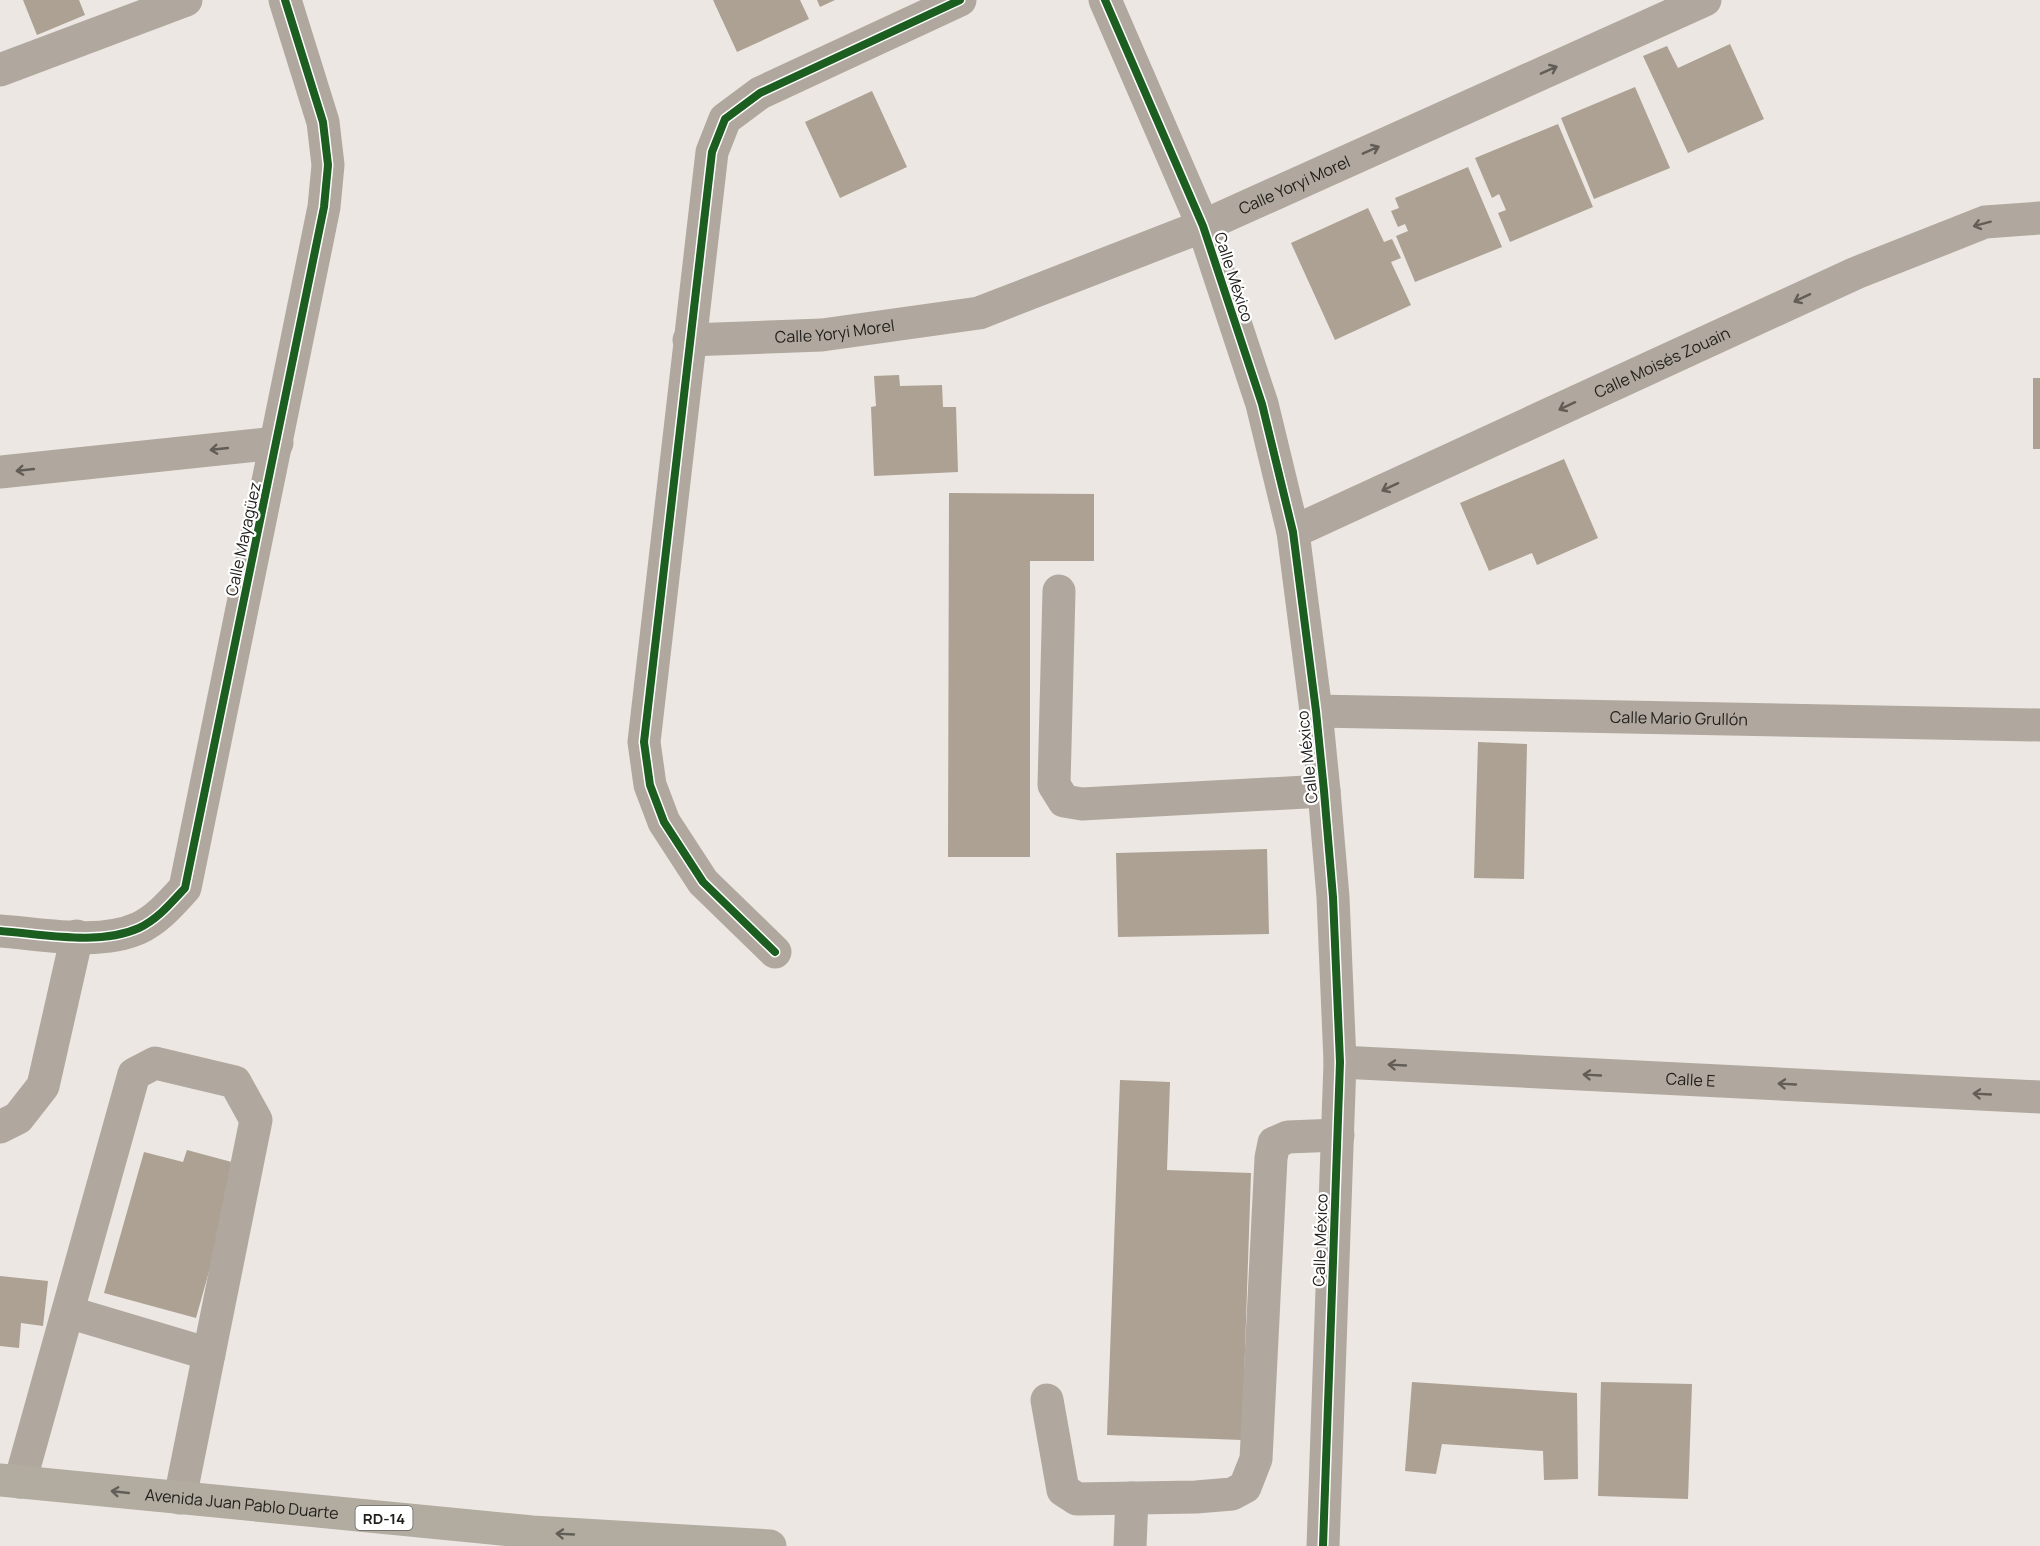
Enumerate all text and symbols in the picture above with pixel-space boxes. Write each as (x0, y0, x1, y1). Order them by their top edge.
one-way arrow (1539, 64, 1558, 75)
one-way arrow (1362, 144, 1380, 156)
street label: Calle Yoryi Morel (1235, 150, 1354, 220)
one-way arrow (1973, 219, 1992, 231)
street label: Calle México (1209, 229, 1259, 325)
one-way arrow (1793, 293, 1811, 304)
street label: Calle Yoryi Morel (774, 314, 896, 348)
street label: Calle Moisés Zouain (1590, 322, 1733, 403)
one-way arrow (1559, 400, 1577, 412)
one-way arrow (209, 444, 229, 455)
one-way arrow (15, 465, 35, 476)
street label: Calle Mayagüez (220, 480, 266, 598)
one-way arrow (1382, 482, 1400, 493)
street label: Calle Mario Grullón (1610, 706, 1748, 730)
street label: Calle México (1291, 710, 1323, 804)
one-way arrow (1388, 1059, 1408, 1070)
street label: Calle E (1665, 1067, 1716, 1092)
one-way arrow (1583, 1069, 1603, 1080)
one-way arrow (1777, 1079, 1797, 1090)
one-way arrow (1972, 1089, 1992, 1100)
street label: Calle México (1307, 1193, 1333, 1287)
street label: Avenida Juan Pablo Duarte (144, 1483, 340, 1524)
one-way arrow (110, 1486, 130, 1497)
road number: RD-14 (356, 1506, 412, 1530)
one-way arrow (555, 1528, 575, 1539)

